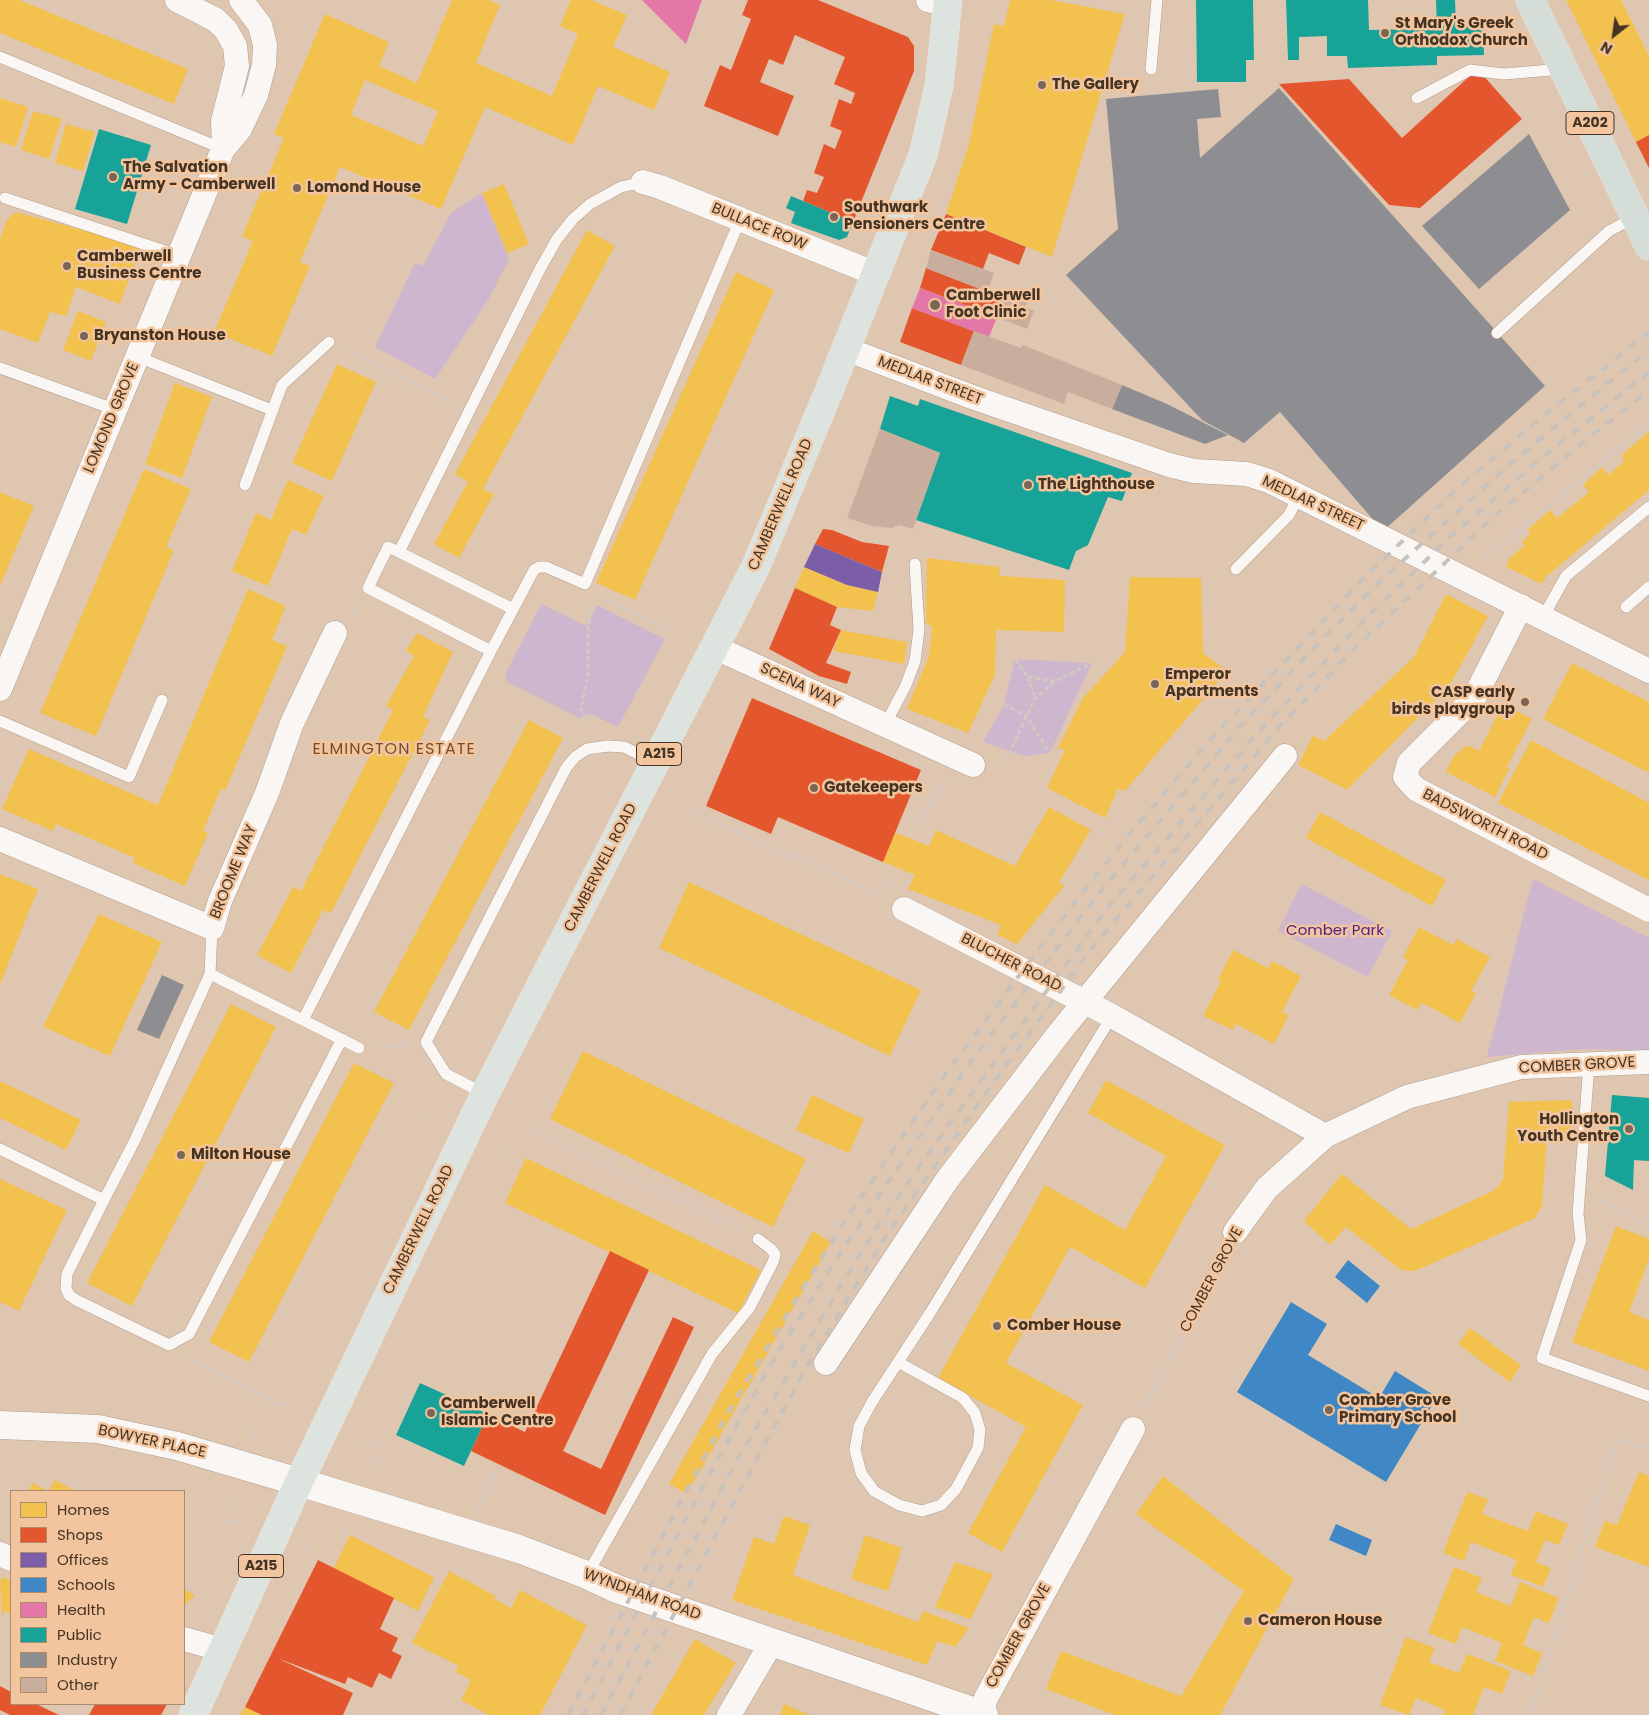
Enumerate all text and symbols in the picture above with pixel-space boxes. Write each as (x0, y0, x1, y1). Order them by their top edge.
north arrow (1589, 10, 1639, 60)
place label: St Mary's Greek Orthodox Church (1395, 15, 1528, 50)
marker: St Mary's Greek Orthodox Church (1379, 27, 1391, 39)
text: N (1597, 37, 1616, 59)
place label: The Gallery (1052, 76, 1139, 94)
marker: The Gallery (1036, 79, 1048, 91)
road number: A202 (1566, 112, 1614, 134)
place label: The Salvation Army - Camberwell (123, 159, 275, 194)
marker: The Salvation Army - Camberwell (107, 171, 119, 183)
place label: Lomond House (307, 179, 421, 197)
marker: Lomond House (291, 182, 303, 194)
place label: Southwark Pensioners Centre (844, 199, 985, 234)
street label: BULLACE ROW (709, 200, 809, 254)
marker: Southwark Pensioners Centre (828, 211, 840, 223)
place label: Camberwell Business Centre (77, 248, 202, 283)
marker: Camberwell Business Centre (61, 260, 73, 272)
place label: Camberwell Foot Clinic (946, 287, 1040, 322)
marker: Camberwell Foot Clinic (928, 298, 942, 312)
place label: Bryanston House (94, 327, 226, 345)
marker: Bryanston House (78, 330, 90, 342)
street label: MEDLAR STREET (875, 353, 985, 409)
street label: LOMOND GROVE (81, 360, 143, 476)
street label: CAMBERWELL ROAD (745, 436, 817, 574)
street label: MEDLAR STREET (1259, 472, 1367, 536)
place label: The Lighthouse (1038, 476, 1155, 494)
marker: The Lighthouse (1022, 479, 1034, 491)
street label: SCENA WAY (757, 660, 843, 712)
place label: Emperor Apartments (1165, 666, 1259, 701)
marker: Emperor Apartments (1149, 678, 1161, 690)
place label: CASP early birds playgroup (1392, 684, 1515, 719)
marker: CASP early birds playgroup (1519, 696, 1531, 708)
district label: ELMINGTON ESTATE (310, 740, 478, 760)
road number: A215 (636, 742, 682, 766)
place label: Gatekeepers (824, 779, 923, 797)
marker: Gatekeepers (808, 782, 820, 794)
street label: BADSWORTH ROAD (1419, 786, 1551, 864)
street label: CAMBERWELL ROAD (561, 801, 641, 935)
street label: BROOME WAY (207, 822, 261, 922)
park label: Comber Park (1286, 922, 1384, 940)
street label: BLUCHER ROAD (958, 930, 1064, 996)
street label: COMBER GROVE (1518, 1054, 1636, 1078)
place label: Hollington Youth Centre (1517, 1111, 1619, 1146)
marker: Hollington Youth Centre (1623, 1123, 1635, 1135)
place label: Milton House (191, 1146, 291, 1164)
marker: Milton House (175, 1149, 187, 1161)
street label: CAMBERWELL ROAD (380, 1162, 458, 1298)
street label: COMBER GROVE (1177, 1224, 1247, 1336)
place label: Comber House (1007, 1317, 1121, 1335)
marker: Comber House (991, 1320, 1003, 1332)
place label: Comber Grove Primary School (1339, 1392, 1456, 1427)
place label: Camberwell Islamic Centre (441, 1395, 553, 1430)
marker: Comber Grove Primary School (1323, 1404, 1335, 1416)
marker: Camberwell Islamic Centre (425, 1407, 437, 1419)
street label: BOWYER PLACE (96, 1422, 208, 1462)
legend (10, 1490, 185, 1705)
text: Homes (57, 1499, 110, 1520)
text: Shops (57, 1524, 103, 1545)
text: Offices (57, 1549, 109, 1570)
road number: A215 (238, 1554, 284, 1578)
street label: WYNDHAM ROAD (581, 1565, 703, 1625)
text: Schools (57, 1574, 115, 1595)
street label: COMBER GROVE (983, 1581, 1055, 1691)
text: Health (57, 1599, 106, 1620)
place label: Cameron House (1258, 1612, 1382, 1630)
marker: Cameron House (1242, 1615, 1254, 1627)
text: Public (57, 1624, 102, 1645)
text: Industry (57, 1649, 117, 1670)
text: Other (57, 1674, 99, 1695)

